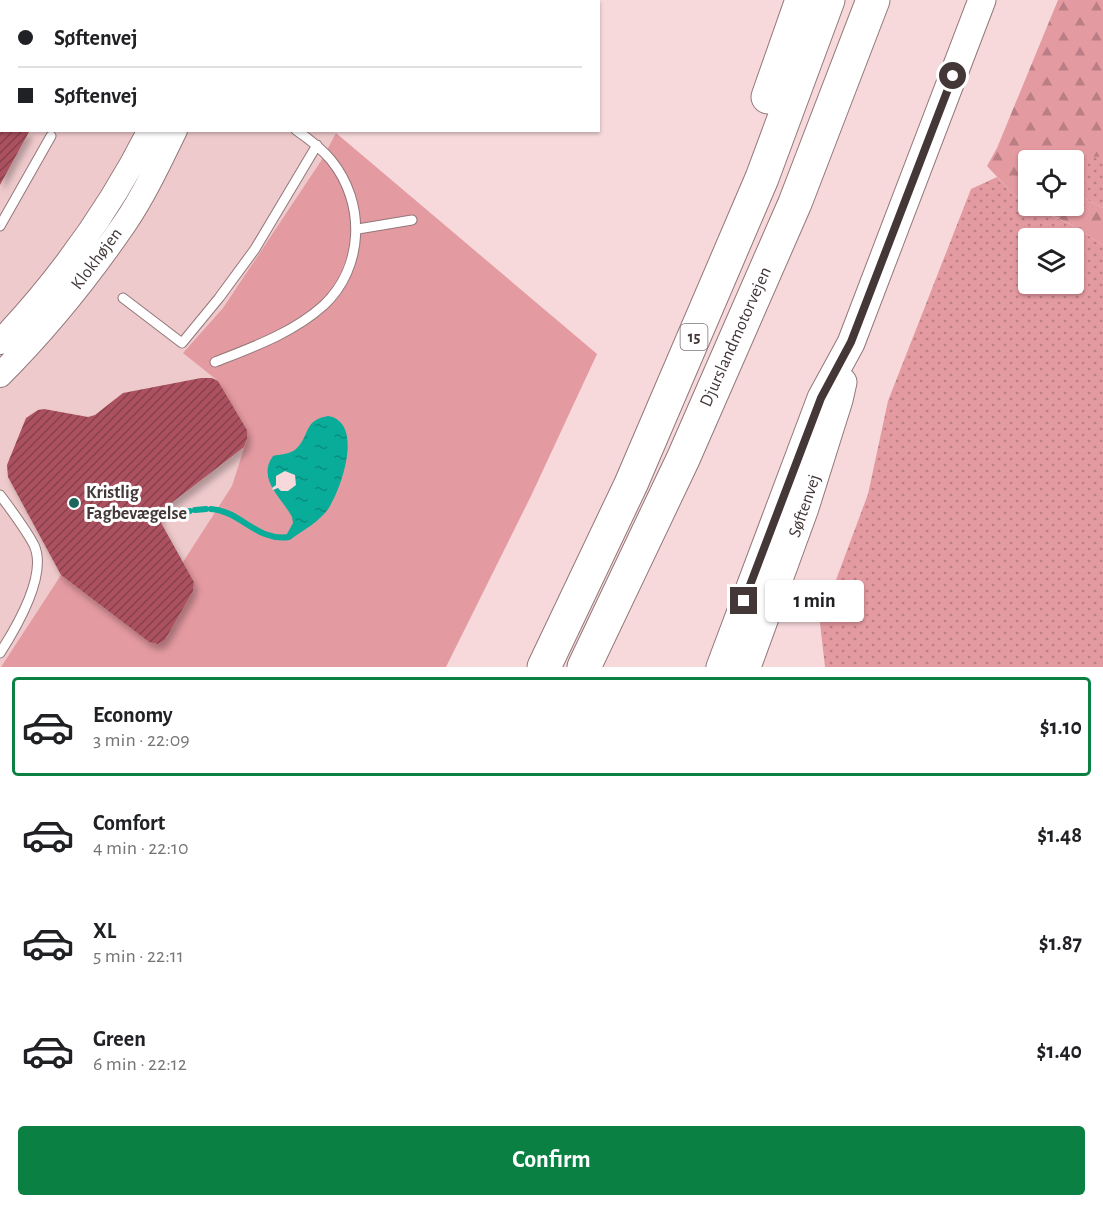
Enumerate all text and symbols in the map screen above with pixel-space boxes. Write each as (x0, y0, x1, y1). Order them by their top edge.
text: Søftenvej (54, 27, 137, 49)
route start (939, 62, 966, 89)
text: Søftenvej (54, 85, 137, 107)
map controls (1018, 150, 1084, 294)
button: locate (1018, 150, 1084, 216)
street label: Klokhøjen (68, 225, 126, 293)
button: layers (1018, 228, 1084, 294)
street label: Djurslandmotorvejen (697, 264, 775, 410)
road number: 15 (680, 324, 708, 350)
street label: Søftenvej (786, 472, 824, 540)
place label: Kristlig Fagbevægelse (86, 484, 187, 523)
marker: Kristlig Fagbevægelse (67, 496, 81, 510)
callout: 1 min (765, 580, 864, 622)
route end (730, 587, 757, 614)
text: 1 min (793, 591, 836, 611)
icon: car (21, 700, 75, 754)
text: Economy (93, 704, 173, 726)
text: $1.10 (1040, 716, 1082, 738)
text: 3 min · 22:09 (93, 730, 190, 750)
icon: car (21, 808, 75, 862)
text: Comfort (93, 812, 165, 834)
text: $1.48 (1037, 824, 1082, 846)
text: 4 min · 22:10 (93, 838, 188, 858)
icon: car (21, 916, 75, 970)
text: XL (93, 920, 116, 942)
text: $1.87 (1039, 932, 1082, 954)
text: 5 min · 22:11 (93, 946, 184, 966)
icon: car (21, 1024, 75, 1078)
text: Green (93, 1028, 146, 1050)
text: $1.40 (1037, 1040, 1082, 1062)
text: 6 min · 22:12 (93, 1054, 187, 1074)
button: Confirm (18, 1126, 1085, 1195)

